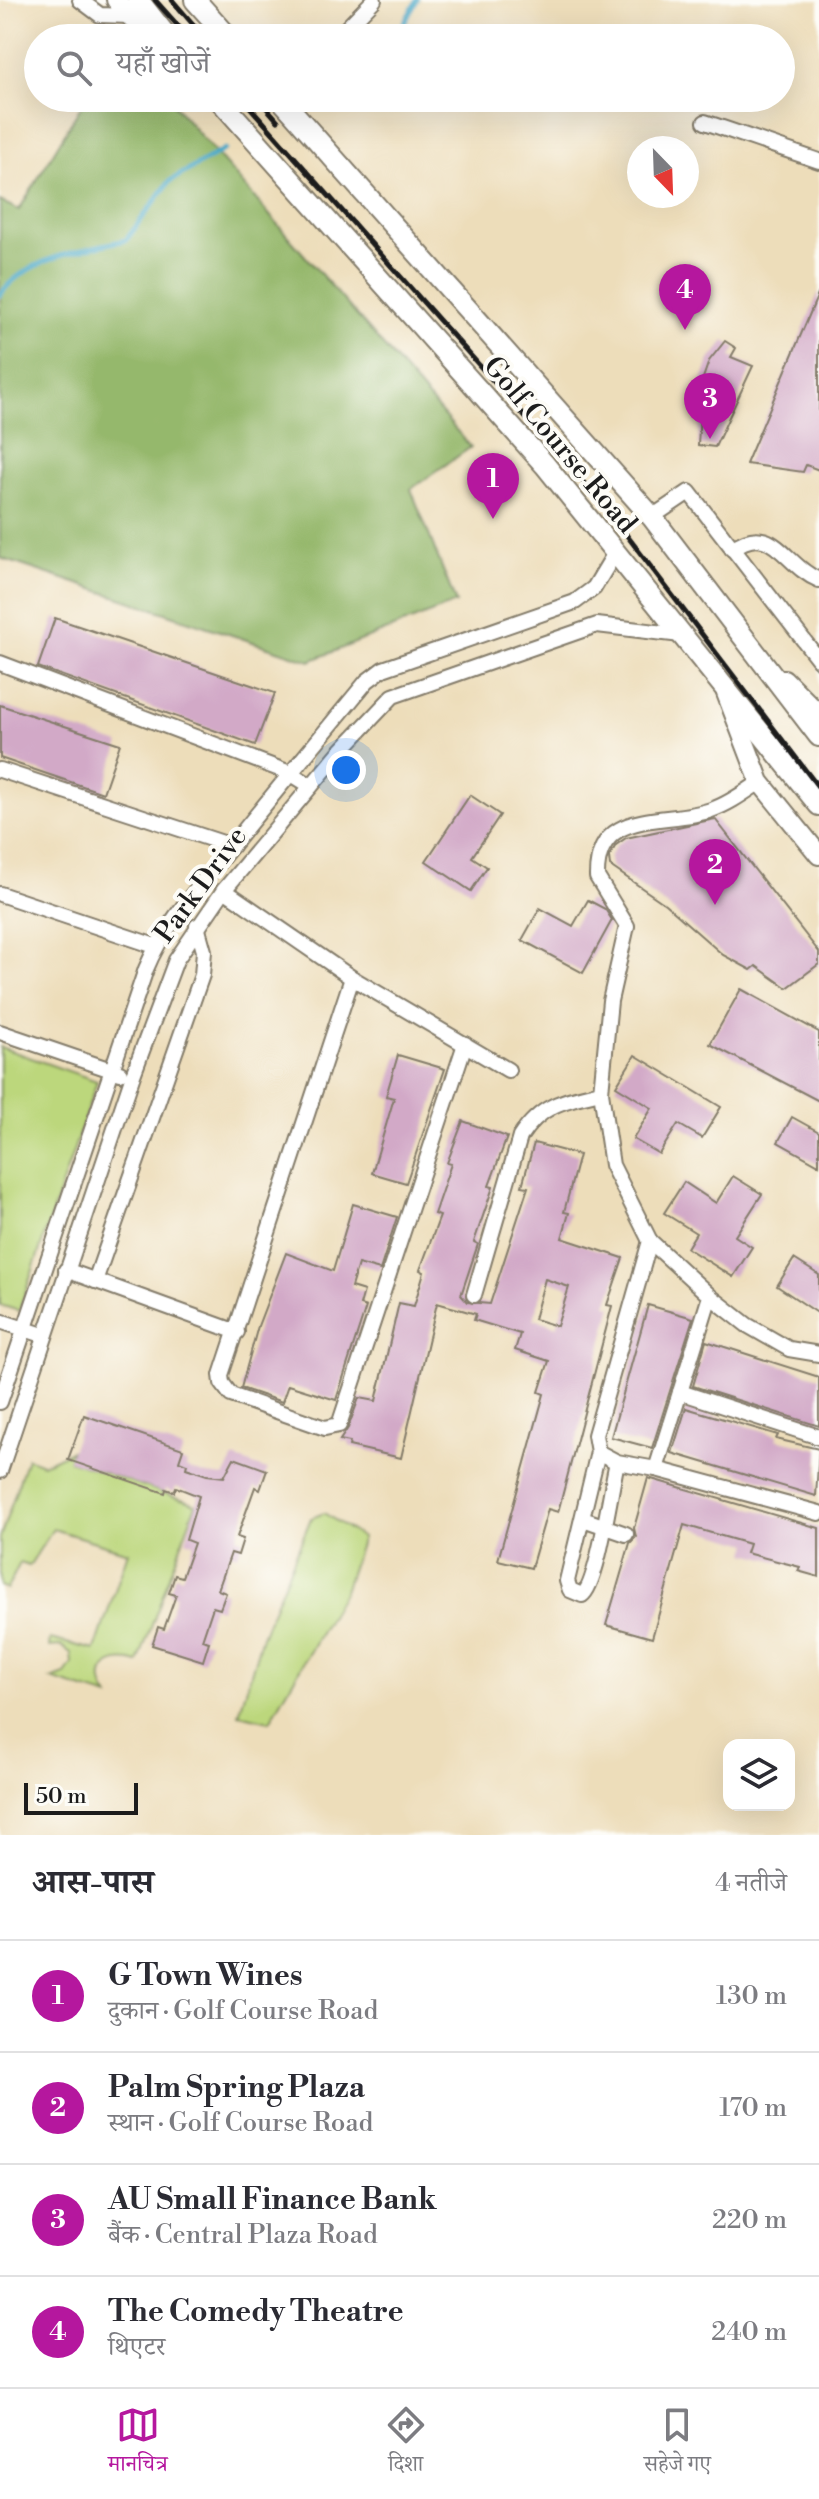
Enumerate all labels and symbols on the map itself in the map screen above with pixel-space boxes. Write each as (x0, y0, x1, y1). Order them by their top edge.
north arrow (627, 136, 699, 208)
pin: 4 (659, 264, 711, 330)
street label: Golf Course Road (476, 349, 644, 541)
pin: 3 (684, 373, 736, 439)
pin: 1 (467, 453, 519, 519)
your location (326, 750, 366, 790)
street label: Park Drive (147, 820, 255, 950)
pin: 2 (689, 839, 741, 905)
scale bar (24, 1779, 138, 1815)

